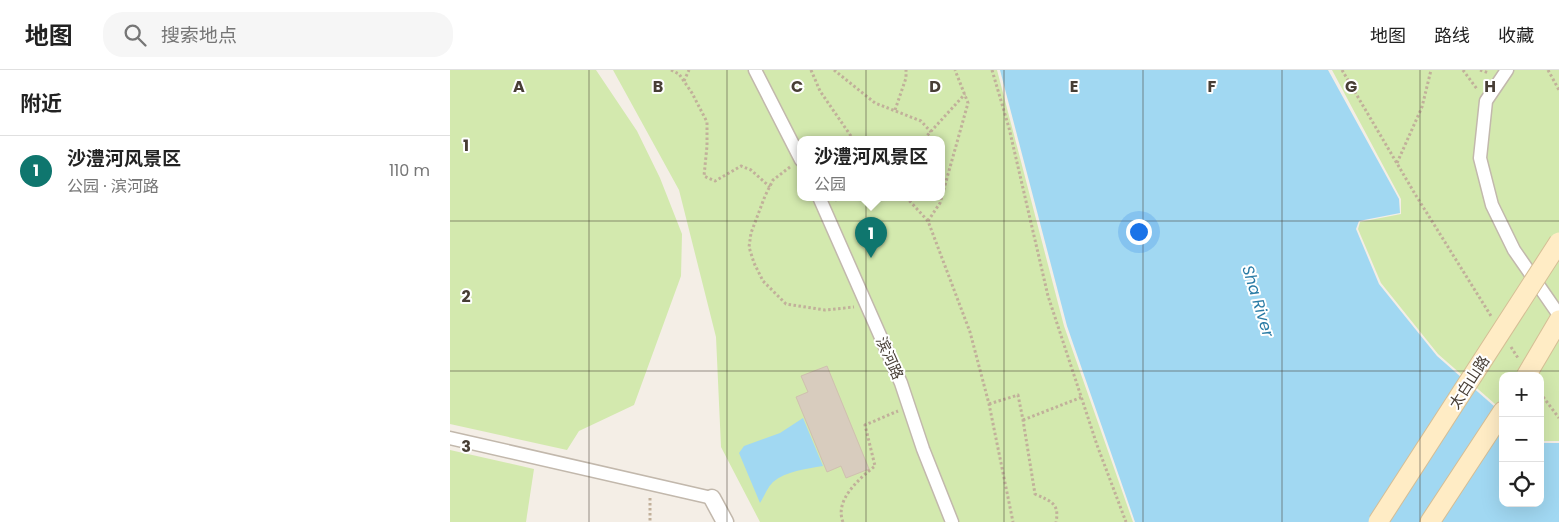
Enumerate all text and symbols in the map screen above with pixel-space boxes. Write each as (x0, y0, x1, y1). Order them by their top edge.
search box (103, 12, 453, 57)
text: 地图 (25, 19, 73, 52)
icon: search (121, 21, 149, 49)
text: 搜索地点 (161, 22, 237, 49)
text: 地图 (1370, 23, 1406, 48)
text: 路线 (1434, 23, 1470, 48)
text: 收藏 (1498, 23, 1534, 48)
text: A (513, 75, 525, 98)
text: B (653, 75, 663, 98)
text: C (791, 75, 803, 98)
text: D (929, 75, 941, 98)
text: E (1070, 75, 1078, 98)
text: F (1208, 75, 1217, 98)
text: G (1345, 75, 1357, 98)
text: H (1484, 75, 1496, 98)
text: 附近 (20, 89, 62, 118)
text: 1 (463, 134, 469, 157)
popup (797, 136, 945, 201)
text: 沙澧河风景区 (814, 143, 928, 170)
text: 沙澧河风景区 (67, 145, 181, 172)
text: 1 (33, 159, 39, 182)
text: 110 m (389, 159, 430, 182)
text: 公园 (814, 173, 846, 196)
text: 公园 · 滨河路 (67, 175, 159, 198)
pin: 1 (855, 217, 887, 258)
your location (1126, 219, 1152, 245)
water label: Sha River (1236, 262, 1280, 341)
text: 2 (461, 285, 471, 308)
street label: 滨河路 (871, 333, 909, 383)
street label: 太白山路 (1444, 351, 1494, 413)
map controls (1499, 372, 1544, 507)
button: + (1499, 372, 1544, 417)
button: − (1499, 417, 1544, 462)
text: 3 (461, 435, 471, 458)
button: locate (1499, 462, 1544, 507)

